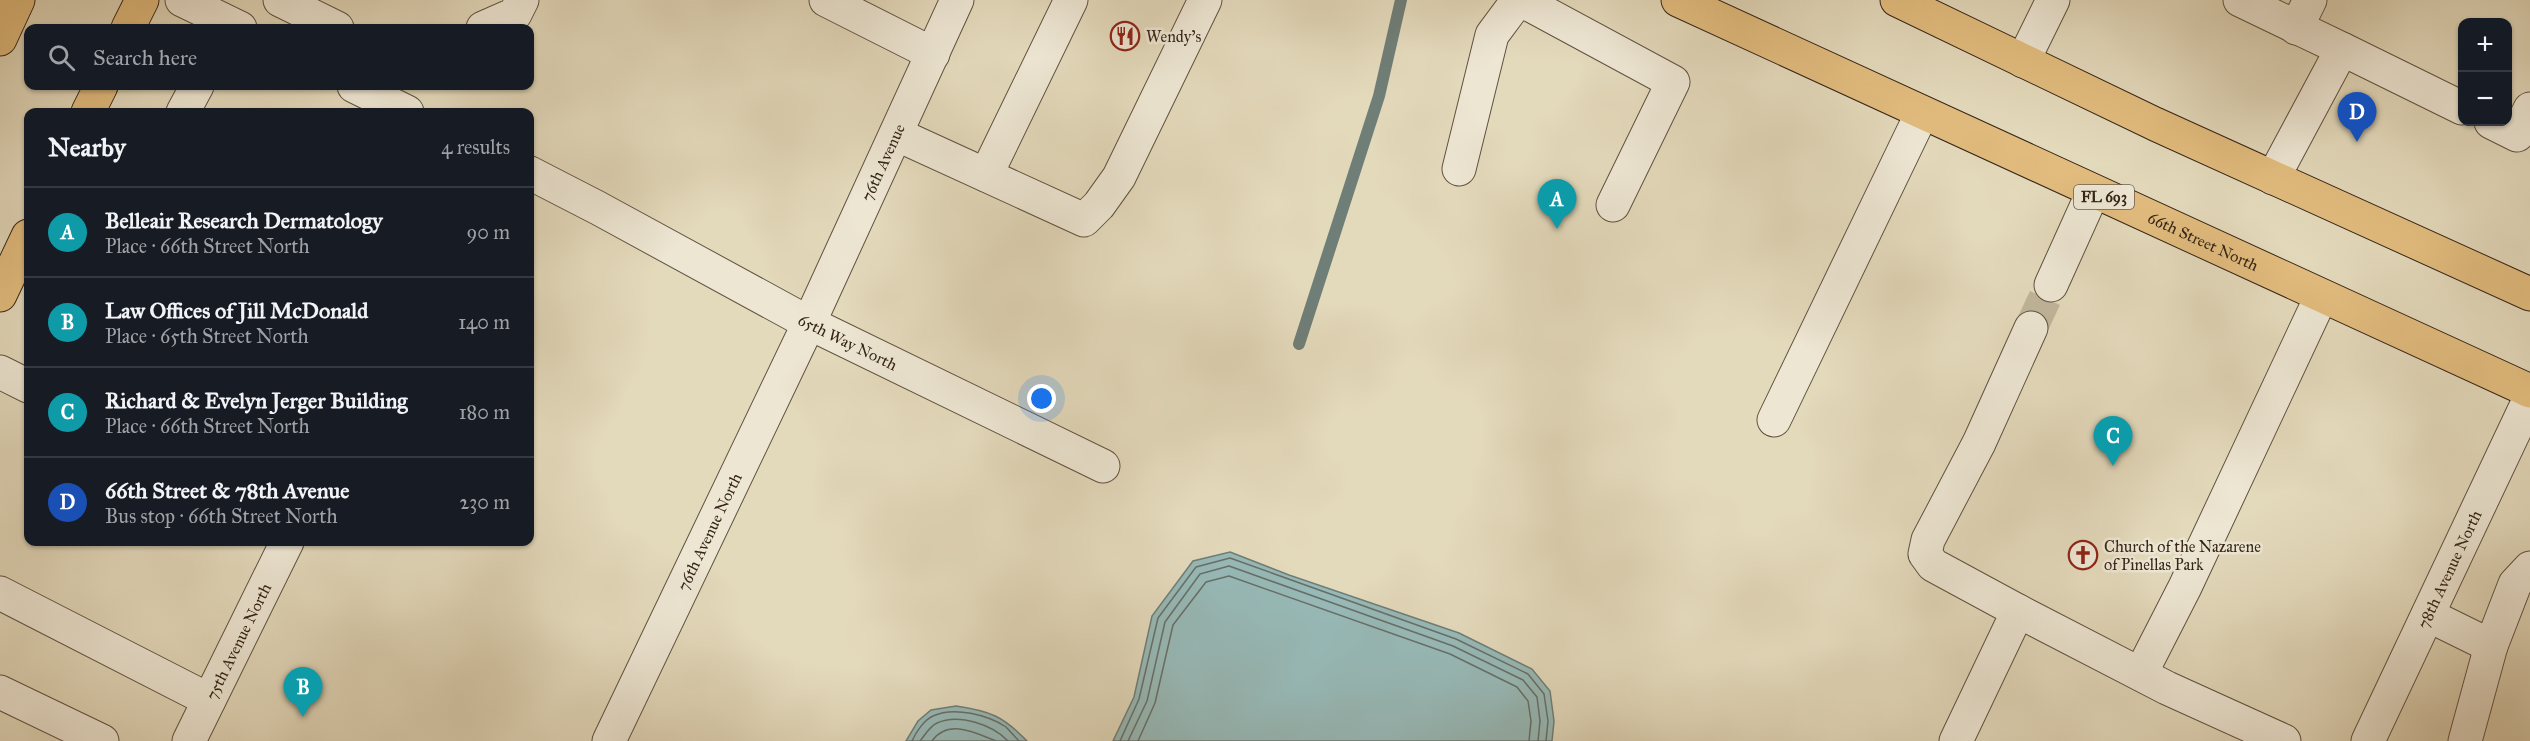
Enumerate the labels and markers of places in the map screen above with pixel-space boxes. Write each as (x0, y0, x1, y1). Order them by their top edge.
restaurant icon: Wendy's (1109, 20, 1141, 52)
place label: Wendy's (1146, 27, 1201, 46)
pin: D (2338, 92, 2376, 142)
pin: A (1538, 180, 1576, 229)
pin: C (2094, 416, 2132, 466)
place label: Church of the Nazarene of Pinellas Park (2104, 537, 2261, 574)
church icon: Church of the Nazarene of Pinellas Park (2067, 539, 2099, 571)
pin: B (284, 668, 322, 717)

